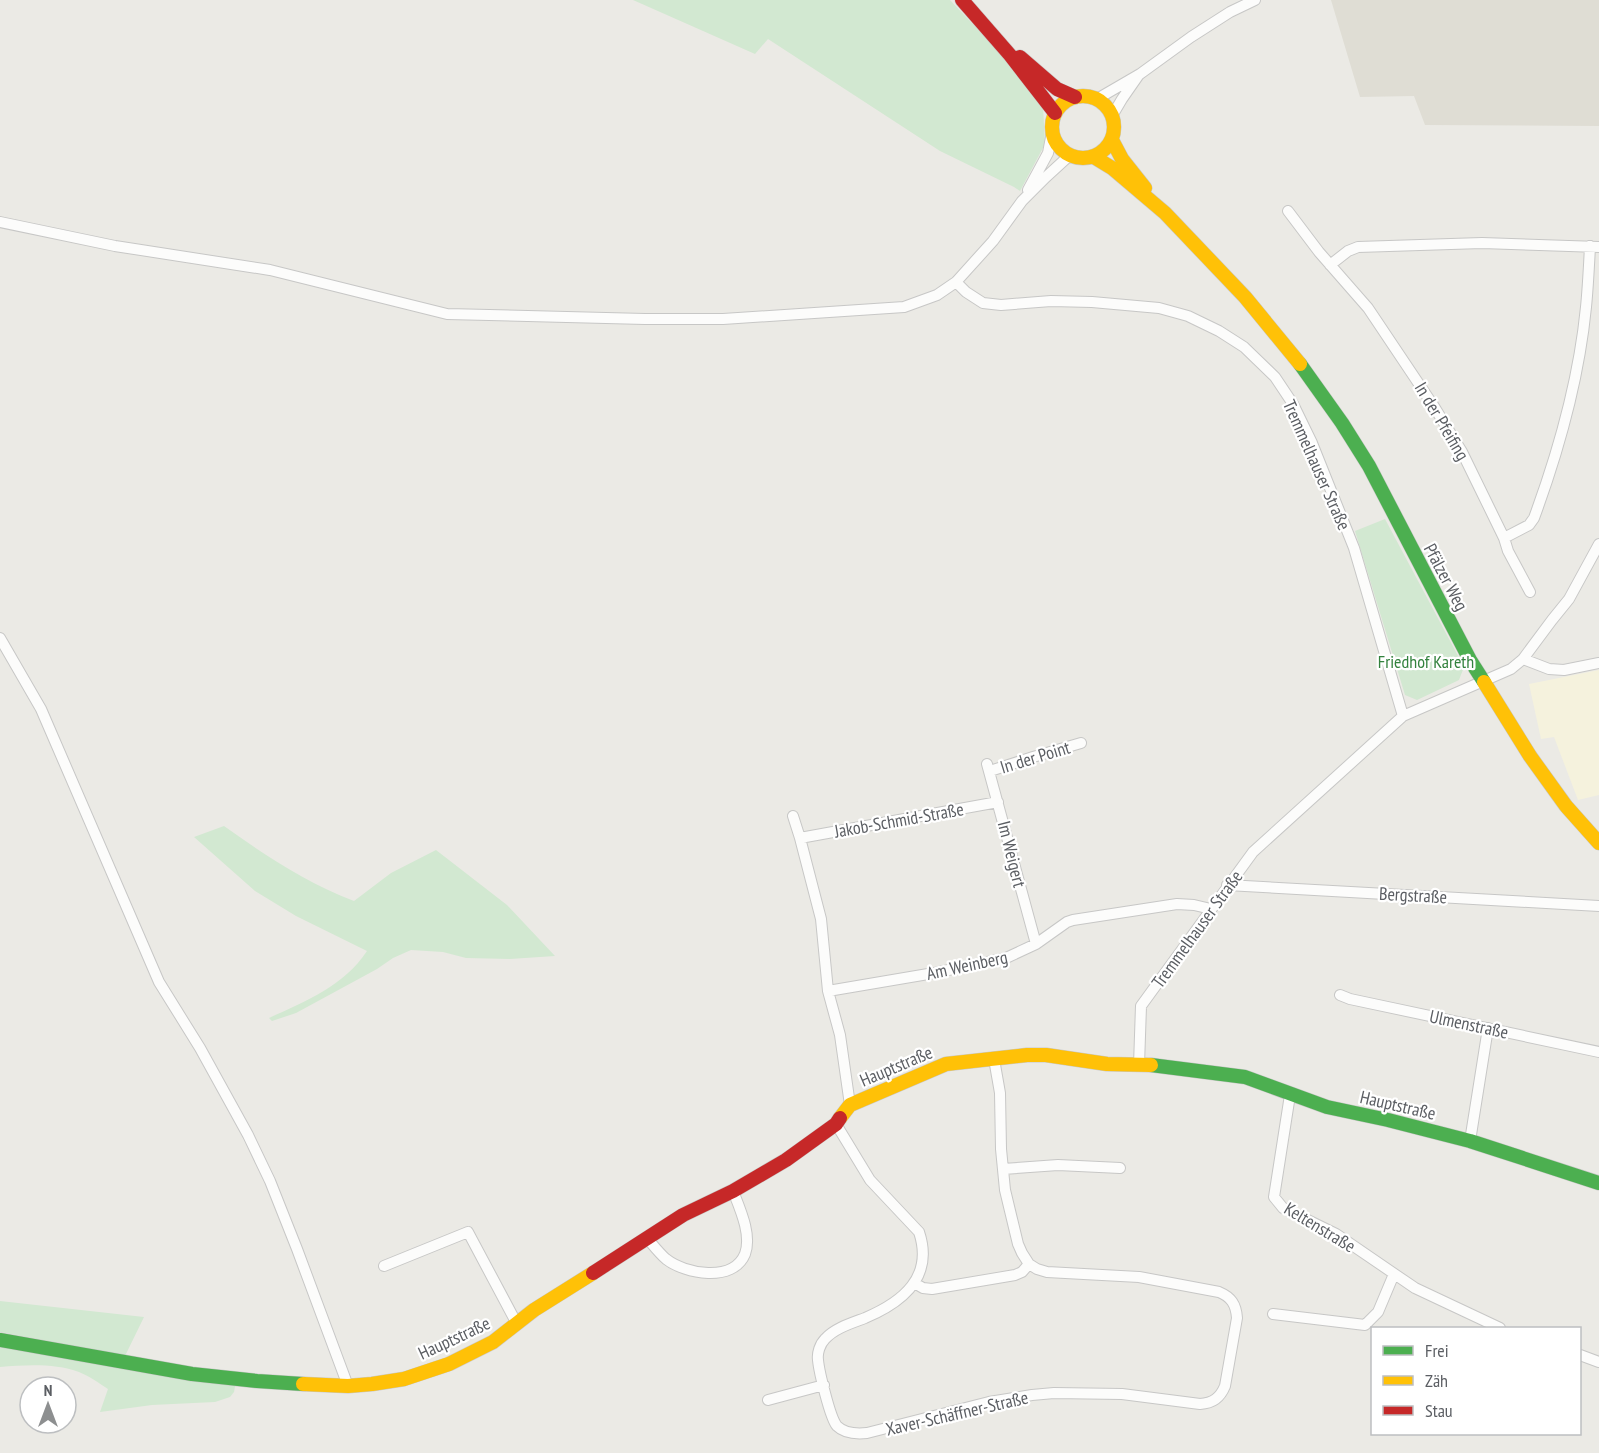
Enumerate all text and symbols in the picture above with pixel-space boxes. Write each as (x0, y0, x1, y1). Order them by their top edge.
street label: In der Pfeifing (1410, 378, 1474, 464)
street label: Tremmelhauser Straße (1278, 396, 1356, 534)
street label: Pfälzer Weg (1419, 539, 1473, 615)
park label: Friedhof Kareth (1378, 650, 1474, 673)
street label: In der Point (997, 735, 1073, 779)
street label: Jakob-Schmid-Straße (832, 797, 965, 843)
street label: Im Weigert (993, 818, 1031, 890)
street label: Tremmelhauser Straße (1147, 866, 1247, 992)
street label: Bergstraße (1378, 882, 1448, 908)
street label: Am Weinberg (924, 945, 1010, 985)
street label: Ulmenstraße (1427, 1004, 1511, 1044)
street label: Hauptstraße (856, 1040, 936, 1092)
street label: Hauptstraße (1358, 1085, 1438, 1125)
street label: Keltenstraße (1280, 1197, 1360, 1257)
street label: Hauptstraße (414, 1311, 494, 1365)
legend (1371, 1327, 1581, 1435)
text: Frei (1425, 1339, 1449, 1362)
text: Zäh (1425, 1369, 1448, 1392)
north arrow (18, 1375, 78, 1435)
text: N (44, 1380, 52, 1400)
street label: Xaver-Schäffner-Straße (884, 1385, 1030, 1441)
text: Stau (1425, 1399, 1453, 1422)

